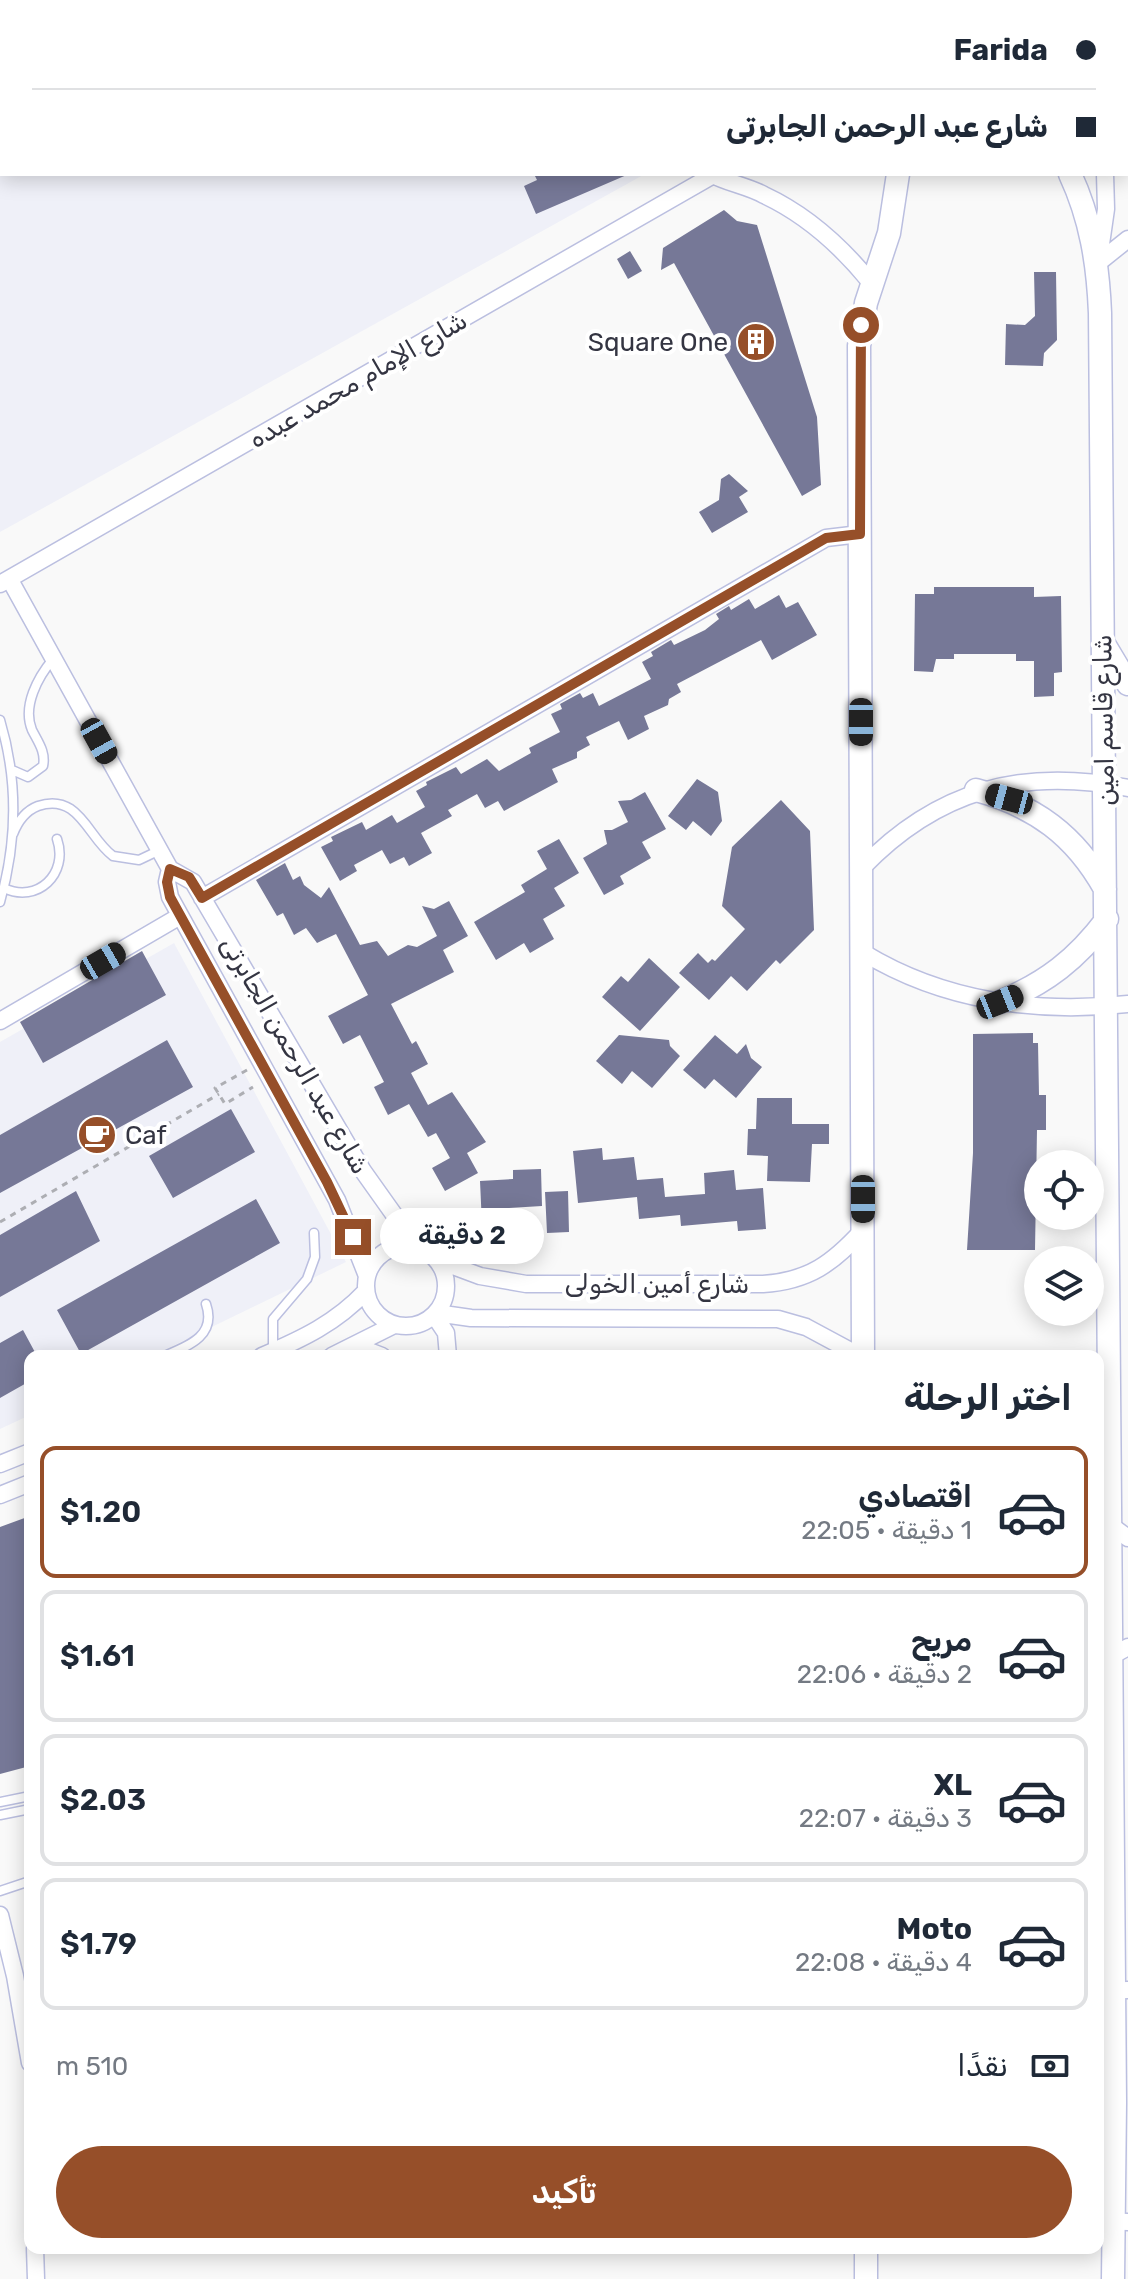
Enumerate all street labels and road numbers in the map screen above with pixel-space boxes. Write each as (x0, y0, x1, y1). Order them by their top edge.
street label: شارع الإمام محمد عبده (243, 305, 474, 457)
street label: شارع قاسم امين (1087, 634, 1123, 806)
street label: شارع عبد الرحمن الجابرتى (212, 930, 376, 1181)
street label: شارع أمين الخولى (565, 1269, 749, 1302)

